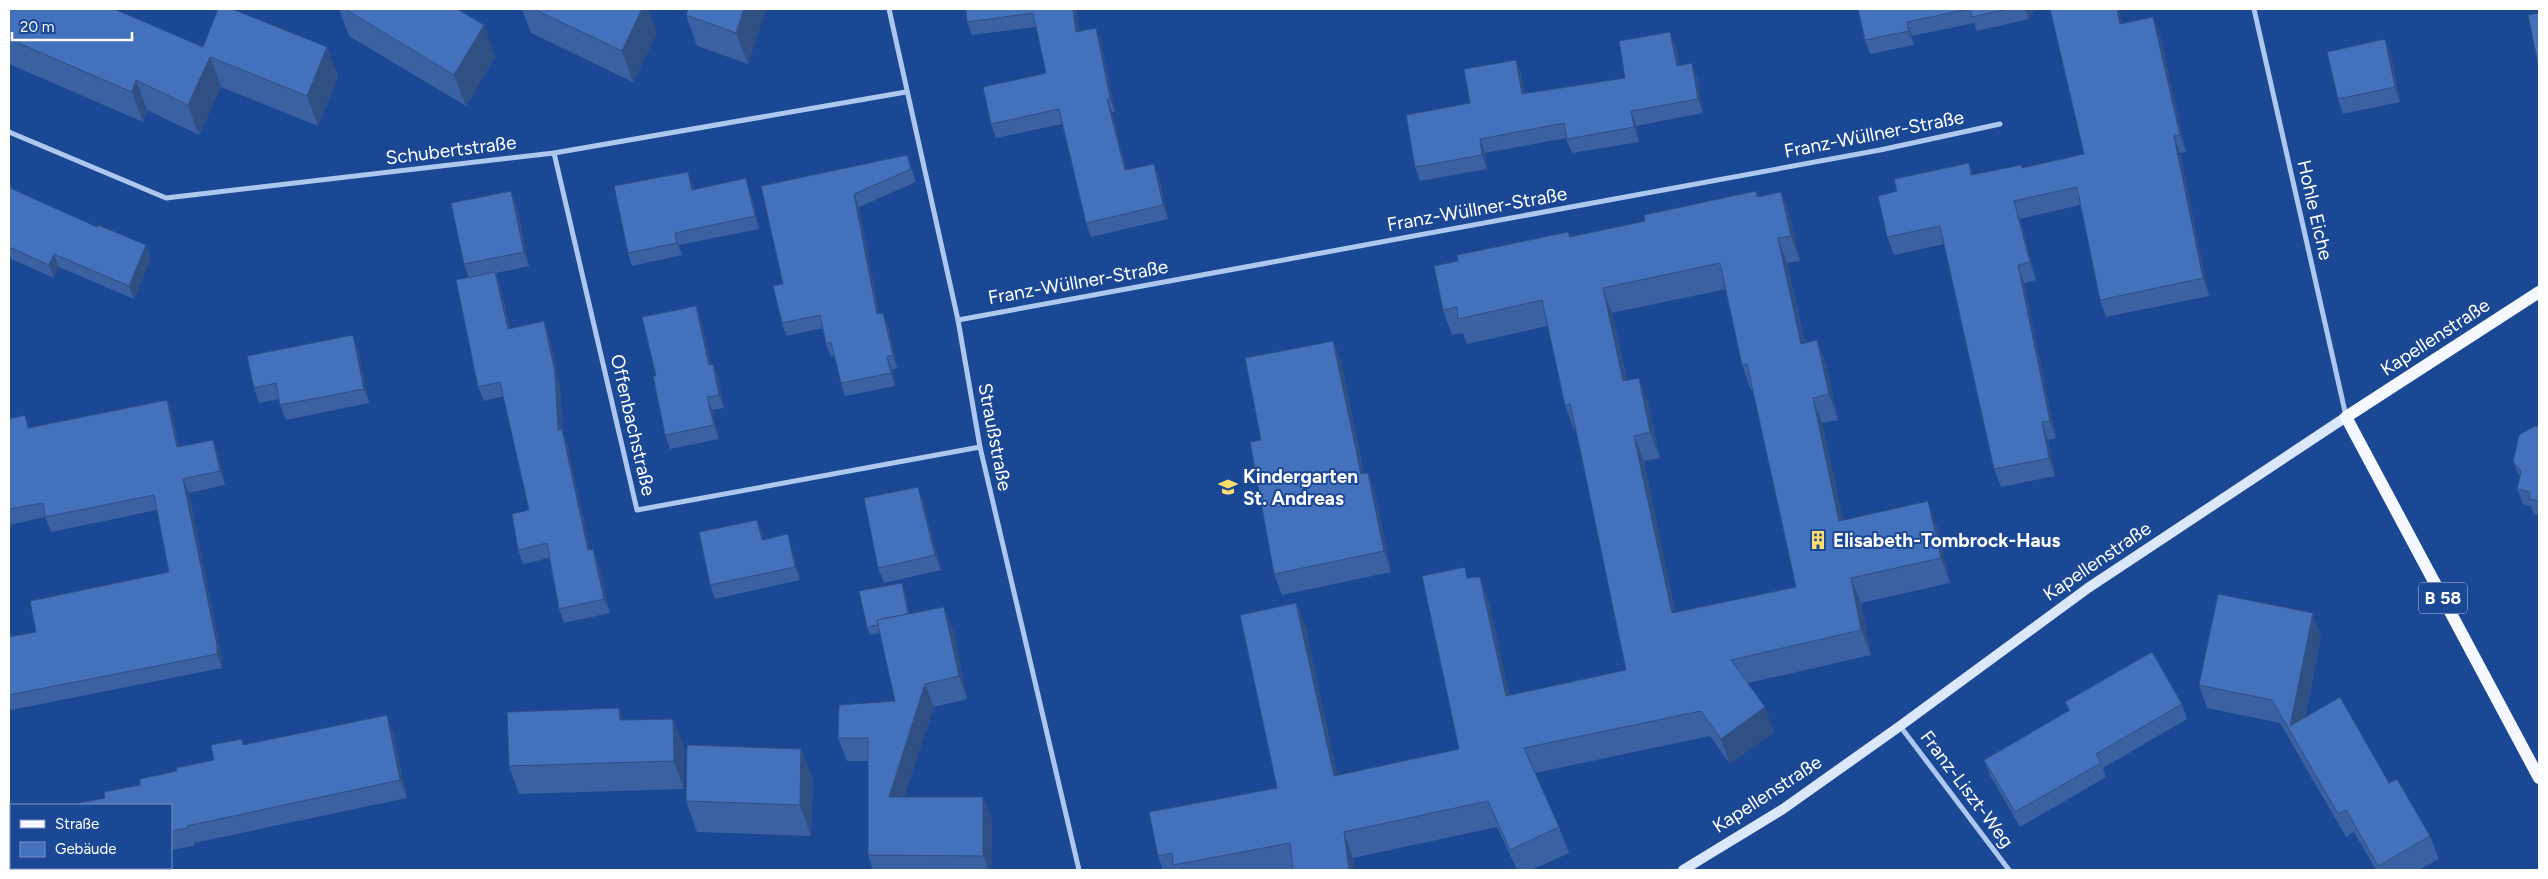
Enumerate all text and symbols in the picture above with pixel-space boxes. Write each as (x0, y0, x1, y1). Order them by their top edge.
scale bar (12, 10, 132, 42)
text: 20 m (20, 18, 54, 36)
street label: Franz-Wüllner-Straße (1782, 105, 1966, 163)
street label: Schubertstraße (384, 131, 518, 169)
street label: Hohle Eiche (2292, 158, 2338, 262)
street label: Franz-Wüllner-Straße (1385, 182, 1569, 236)
street label: Franz-Wüllner-Straße (986, 255, 1170, 309)
street label: Kapellenstraße (2376, 293, 2494, 381)
street label: Offenbachstraße (606, 352, 660, 498)
street label: Straußstraße (973, 381, 1017, 493)
place label: Kindergarten St. Andreas (1243, 465, 1358, 510)
school or university icon: Kindergarten St. Andreas (1217, 476, 1239, 498)
street label: Kapellenstraße (2039, 516, 2155, 606)
building icon: Elisabeth-Tombrock-Haus (1807, 529, 1829, 551)
place label: Elisabeth-Tombrock-Haus (1833, 529, 2060, 552)
road number: B 58 (2419, 582, 2467, 614)
street label: Franz-Liszt-Weg (1915, 726, 2019, 852)
street label: Kapellenstraße (1708, 750, 1826, 838)
legend (10, 804, 172, 869)
text: Straße (55, 815, 99, 833)
text: Gebäude (55, 840, 116, 858)

